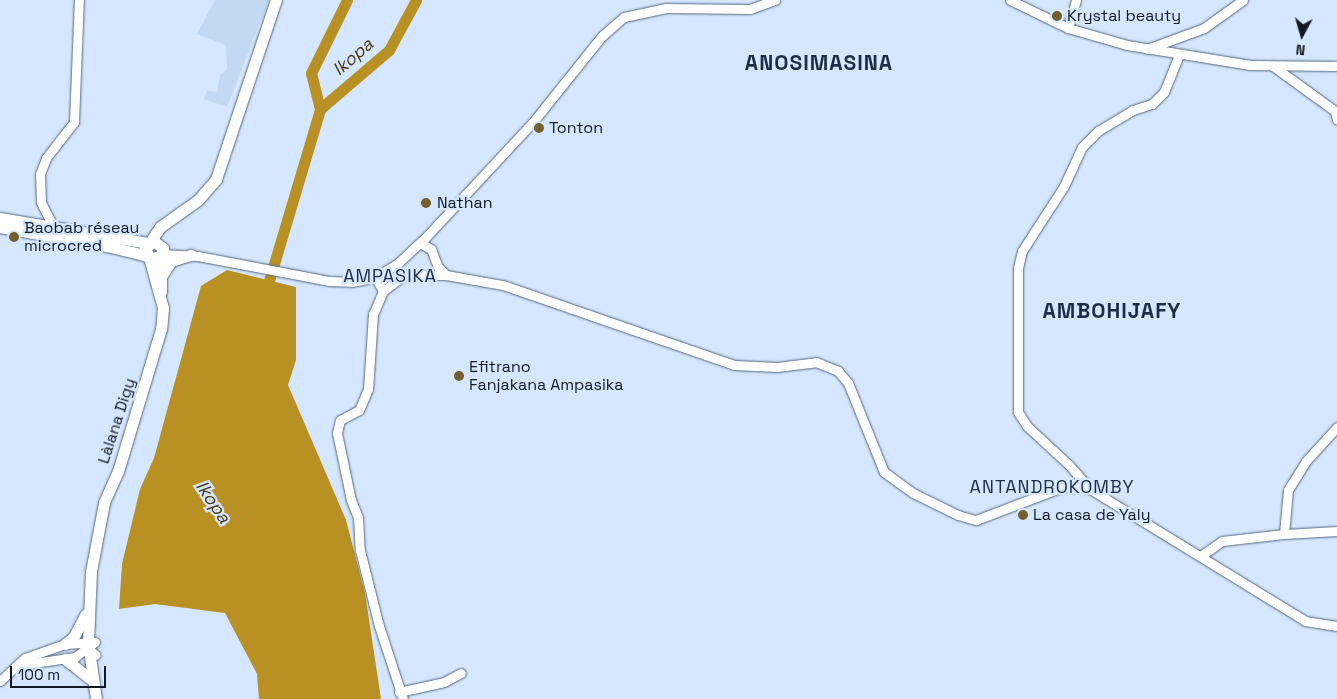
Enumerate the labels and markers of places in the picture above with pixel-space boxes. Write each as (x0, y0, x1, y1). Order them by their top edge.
place label: Krystal beauty (1067, 6, 1181, 26)
marker: Krystal beauty (1051, 10, 1063, 22)
place label: Tonton (549, 118, 603, 138)
marker: Tonton (533, 122, 545, 134)
place label: Nathan (437, 193, 492, 213)
marker: Nathan (419, 196, 433, 210)
place label: Baobab réseau microcred (24, 218, 139, 256)
marker: Baobab réseau microcred (8, 231, 20, 243)
place label: Efitrano Fanjakana Ampasika (469, 357, 624, 395)
marker: Efitrano Fanjakana Ampasika (453, 370, 465, 382)
place label: La casa de Yaly (1033, 505, 1151, 525)
marker: La casa de Yaly (1017, 509, 1029, 521)

